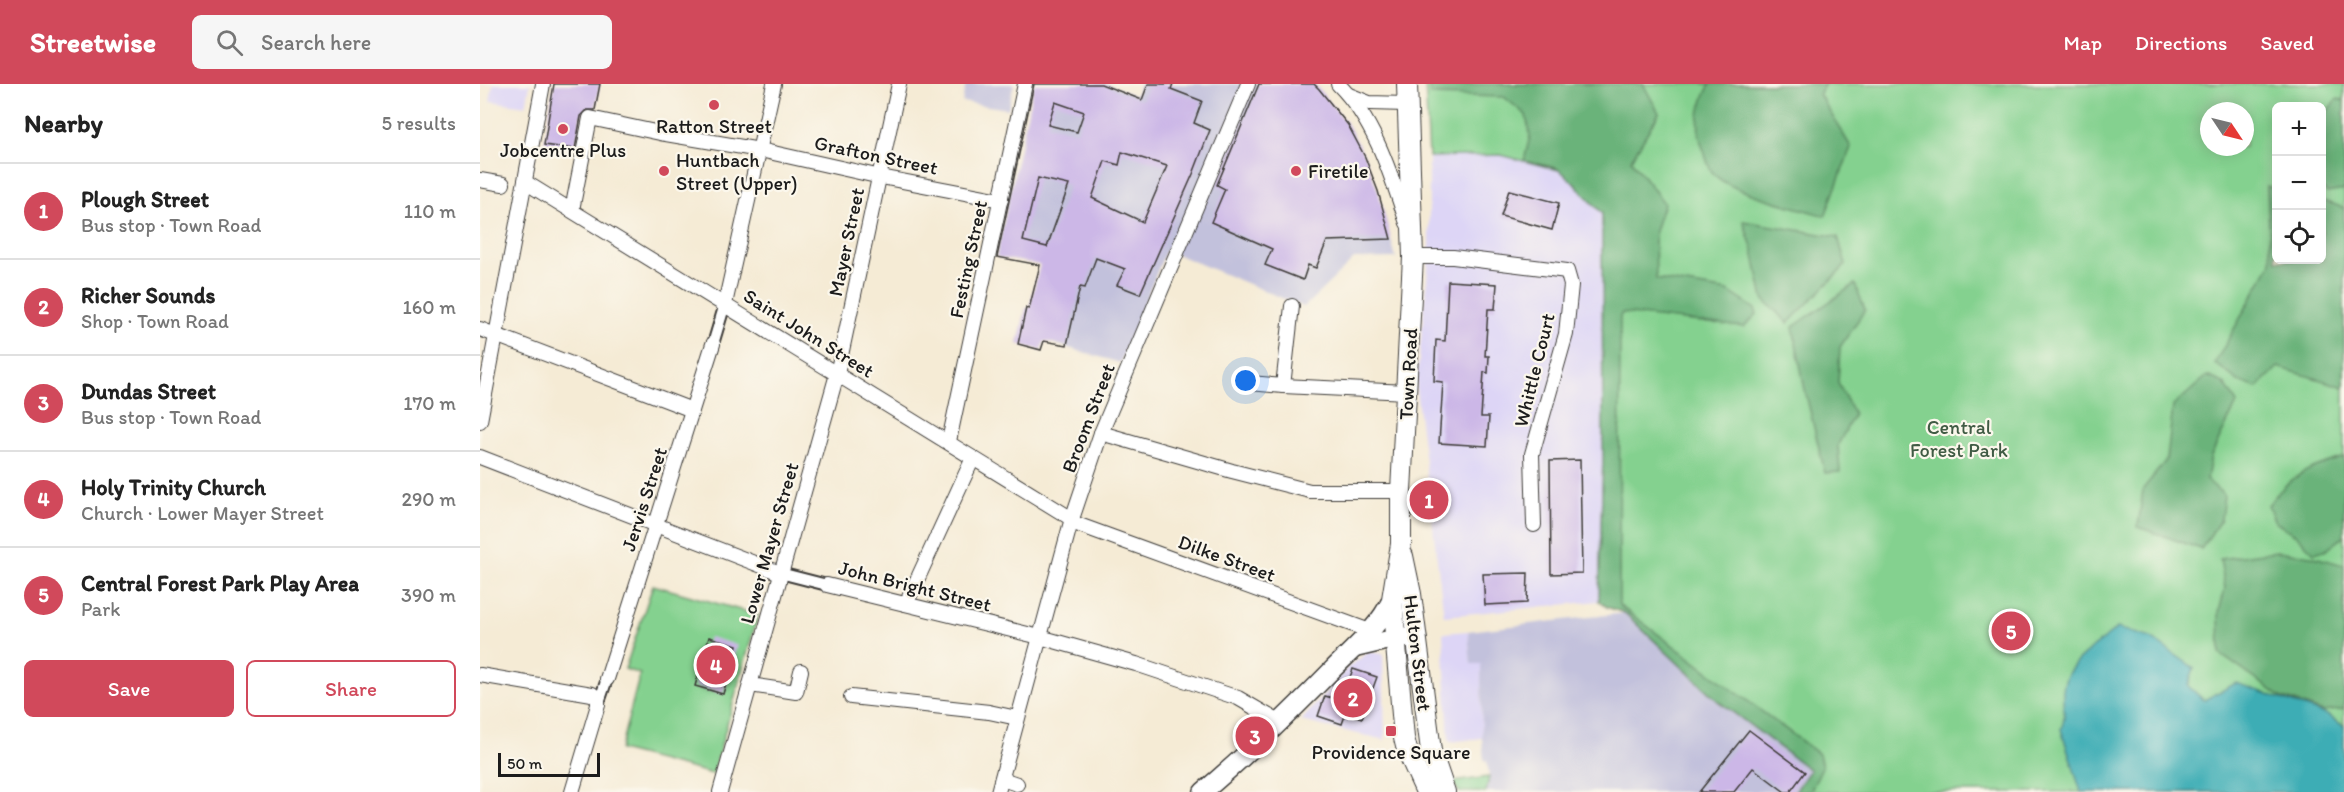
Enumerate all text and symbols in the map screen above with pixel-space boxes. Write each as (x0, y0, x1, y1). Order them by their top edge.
search box (192, 15, 612, 69)
text: Streetwise (30, 25, 156, 59)
icon: search (213, 26, 246, 59)
text: Search here (261, 29, 371, 56)
text: Map (2064, 30, 2102, 55)
text: Directions (2135, 30, 2227, 55)
text: Saved (2260, 30, 2314, 55)
marker: Ratton Street (707, 98, 721, 112)
north arrow (2200, 102, 2254, 156)
map controls (2272, 102, 2326, 264)
button: + (2272, 102, 2326, 156)
text: Nearby (24, 107, 103, 139)
text: 5 results (382, 111, 456, 135)
place label: Ratton Street (656, 114, 772, 138)
marker: Jobcentre Plus (556, 122, 570, 136)
street label: Grafton Street (812, 130, 940, 180)
place label: Jobcentre Plus (500, 138, 626, 162)
place label: Huntbach Street (Upper) (676, 148, 798, 195)
button: − (2272, 156, 2326, 210)
place label: Firetile (1308, 159, 1369, 183)
marker: Huntbach Street (Upper) (657, 164, 671, 178)
marker: Firetile (1289, 164, 1303, 178)
street label: Mayer Street (823, 185, 869, 298)
text: Plough Street (81, 186, 209, 213)
street label: Festing Street (944, 198, 992, 320)
text: 1 (39, 199, 48, 223)
text: 110 m (404, 199, 456, 223)
button: locate (2272, 210, 2326, 264)
text: Bus stop · Town Road (81, 213, 261, 237)
text: Richer Sounds (81, 282, 215, 309)
street label: Saint John Street (739, 283, 879, 383)
text: 2 (38, 295, 49, 319)
text: 160 m (403, 295, 456, 319)
text: Shop · Town Road (81, 309, 229, 333)
street label: Whittle Court (1508, 311, 1560, 429)
street label: Town Road (1394, 327, 1422, 421)
street label: Broom Street (1056, 359, 1120, 476)
your location (1231, 366, 1260, 395)
text: Dundas Street (81, 378, 216, 405)
text: 3 (38, 391, 49, 415)
text: 170 m (403, 391, 456, 415)
text: Bus stop · Town Road (81, 405, 261, 429)
park label: Central Forest Park (1910, 415, 2008, 462)
street label: Jervis Street (616, 444, 672, 554)
street label: Lower Mayer Street (734, 460, 804, 626)
text: Holy Trinity Church (81, 474, 266, 501)
pin: 1 (1410, 478, 1448, 522)
text: 4 (37, 487, 50, 511)
text: 290 m (401, 487, 456, 511)
text: Church · Lower Mayer Street (81, 501, 324, 525)
street label: Dilke Street (1175, 529, 1279, 587)
street label: John Bright Street (836, 555, 994, 617)
text: Central Forest Park Play Area (81, 570, 359, 597)
text: 5 (38, 583, 49, 607)
text: 390 m (401, 583, 456, 607)
street label: Hulton Street (1399, 593, 1437, 713)
text: Park (81, 597, 120, 621)
pin: 5 (1992, 608, 2030, 654)
pin: 4 (696, 642, 736, 688)
button: Save (24, 660, 234, 717)
button: Share (246, 660, 456, 717)
pin: 2 (1334, 676, 1372, 720)
pin: 3 (1236, 714, 1274, 758)
marker: Providence Square (1384, 724, 1398, 738)
place label: Providence Square (1311, 740, 1471, 764)
scale bar (498, 750, 600, 778)
text: 50 m (507, 754, 542, 773)

